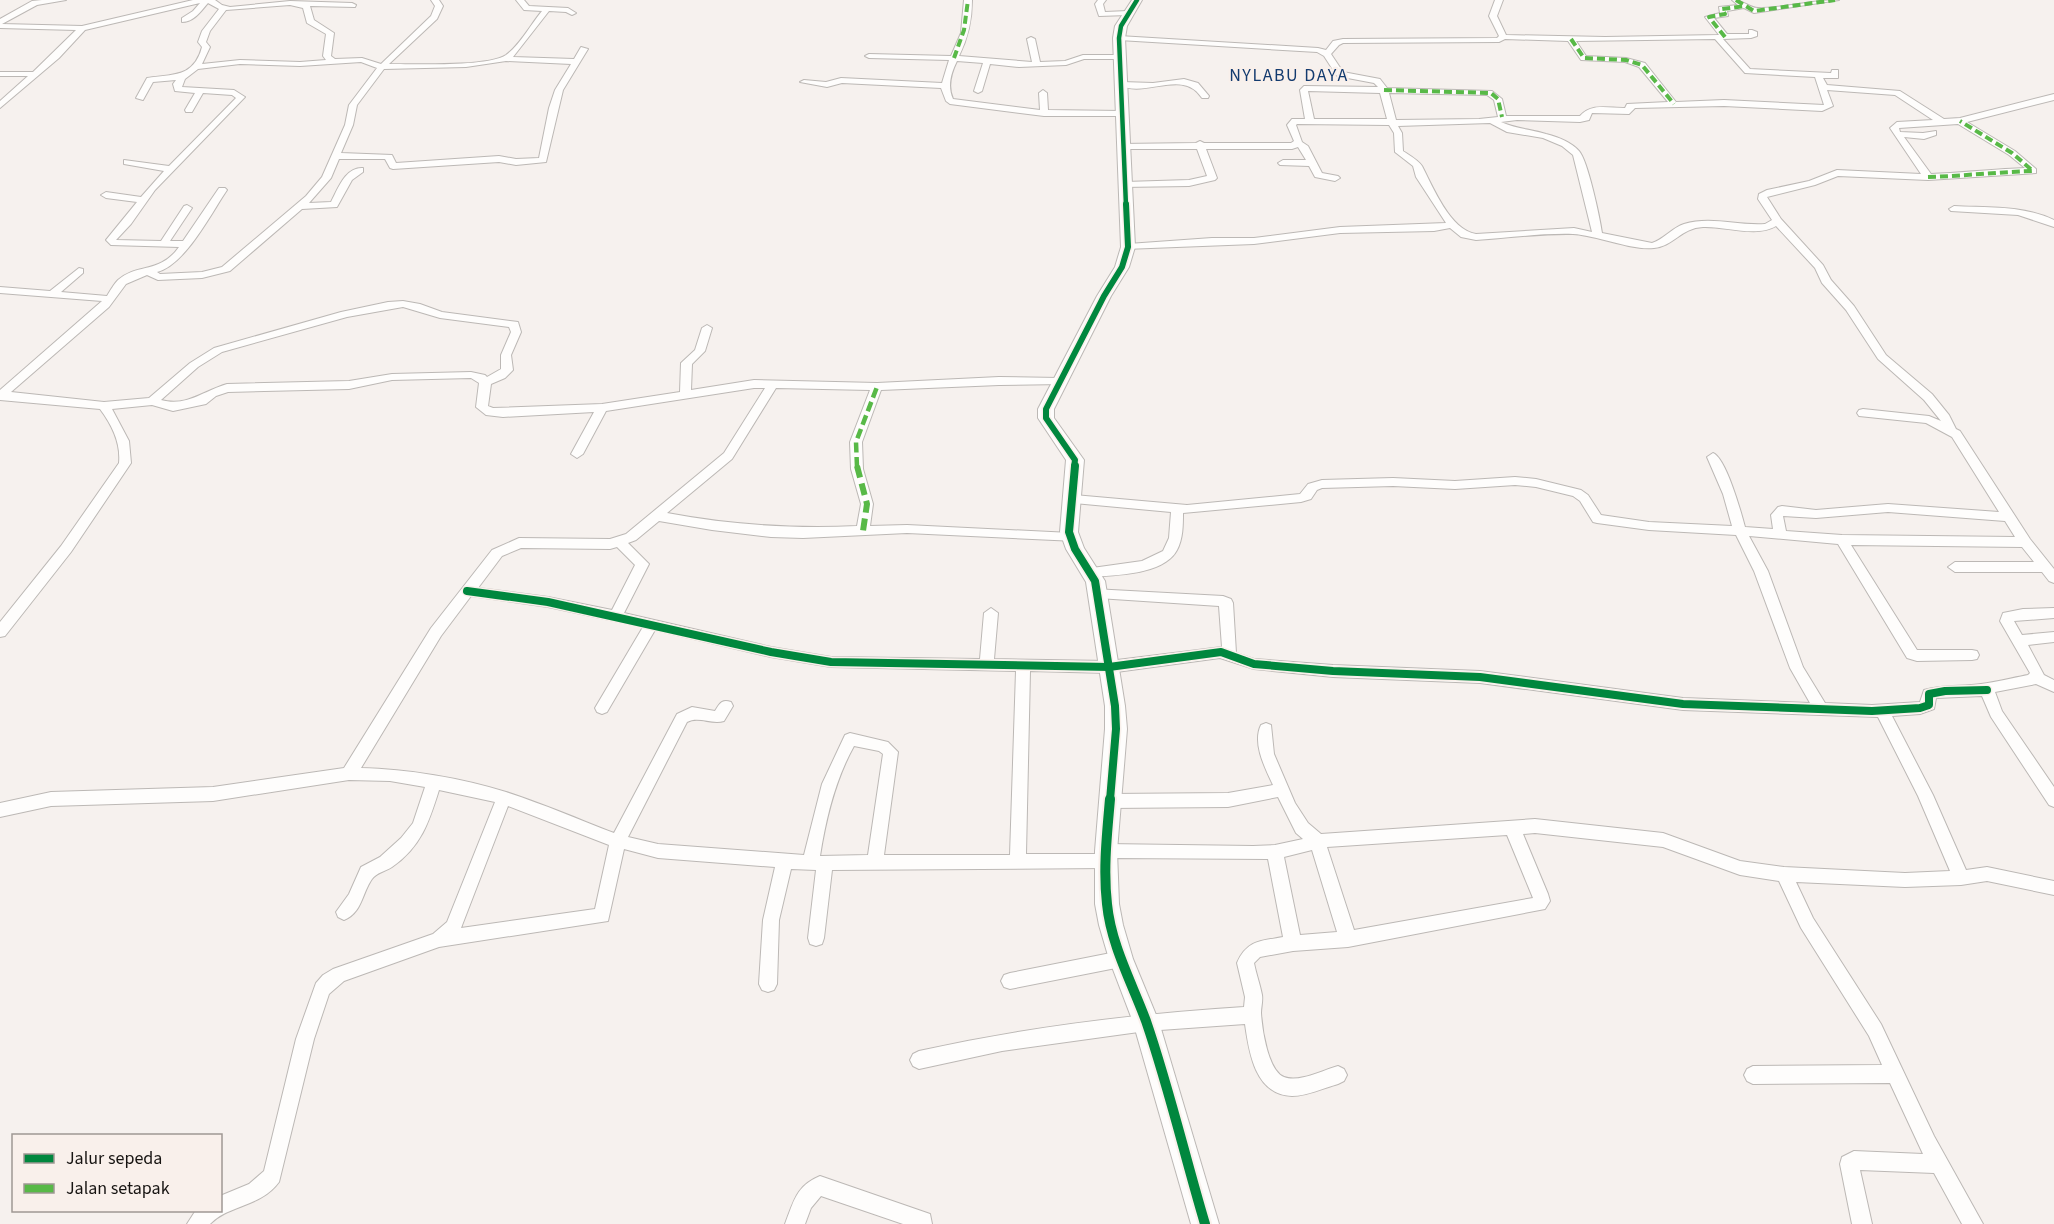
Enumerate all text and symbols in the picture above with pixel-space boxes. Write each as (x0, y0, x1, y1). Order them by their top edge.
district label: NYLABU DAYA (1229, 63, 1349, 88)
legend (12, 1134, 222, 1212)
text: Jalur sepeda (66, 1146, 162, 1171)
text: Jalan setapak (66, 1176, 170, 1201)

